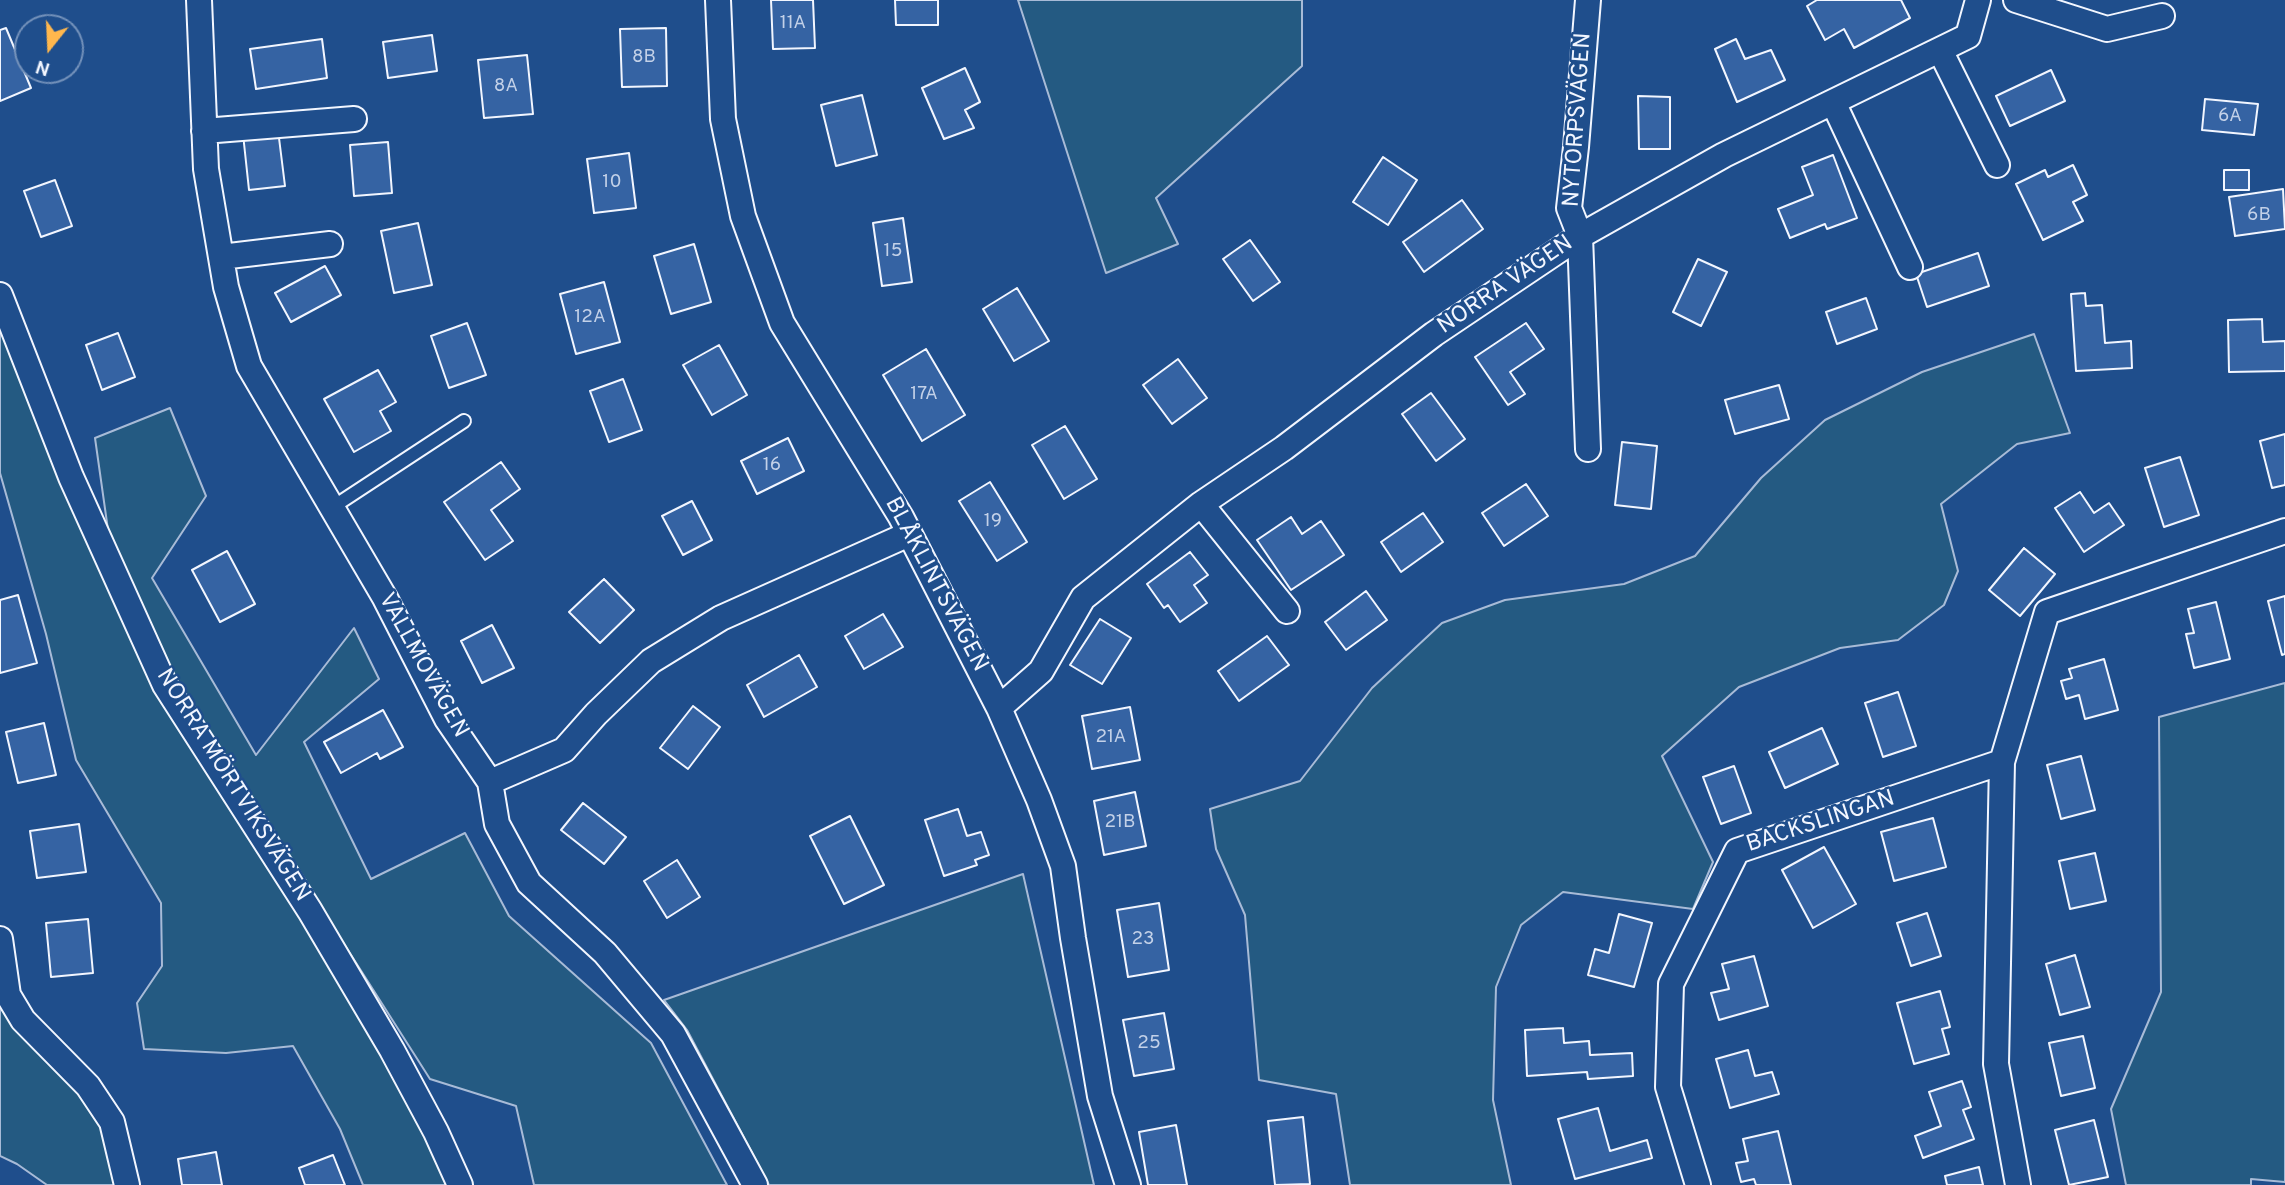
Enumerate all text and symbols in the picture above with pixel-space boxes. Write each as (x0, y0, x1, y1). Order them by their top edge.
house number: 11A (780, 13, 806, 35)
north arrow (14, 14, 84, 84)
street label: NYTORPSVÄGEN (1559, 32, 1599, 208)
house number: 8B (632, 47, 656, 69)
text: N (33, 54, 53, 81)
house number: 8A (494, 76, 518, 98)
house number: 6A (2218, 106, 2242, 128)
house number: 10 (602, 172, 622, 194)
house number: 6B (2247, 205, 2271, 227)
street label: NORRA VÄGEN (1433, 231, 1579, 341)
house number: 15 (884, 241, 902, 263)
house number: 12A (574, 307, 606, 329)
house number: 17A (910, 384, 938, 406)
house number: 16 (763, 455, 781, 477)
street label: BLÅKLINTSVÄGEN (877, 493, 993, 677)
house number: 19 (984, 511, 1002, 533)
street label: VALLMOVÄGEN (371, 589, 473, 743)
street label: NORRA MÖRTVIKSVÄGEN (149, 665, 315, 907)
house number: 21A (1095, 727, 1127, 749)
street label: BACKSLINGAN (1743, 786, 1899, 860)
house number: 21B (1104, 812, 1136, 834)
house number: 23 (1131, 929, 1155, 951)
house number: 25 (1137, 1033, 1161, 1055)

